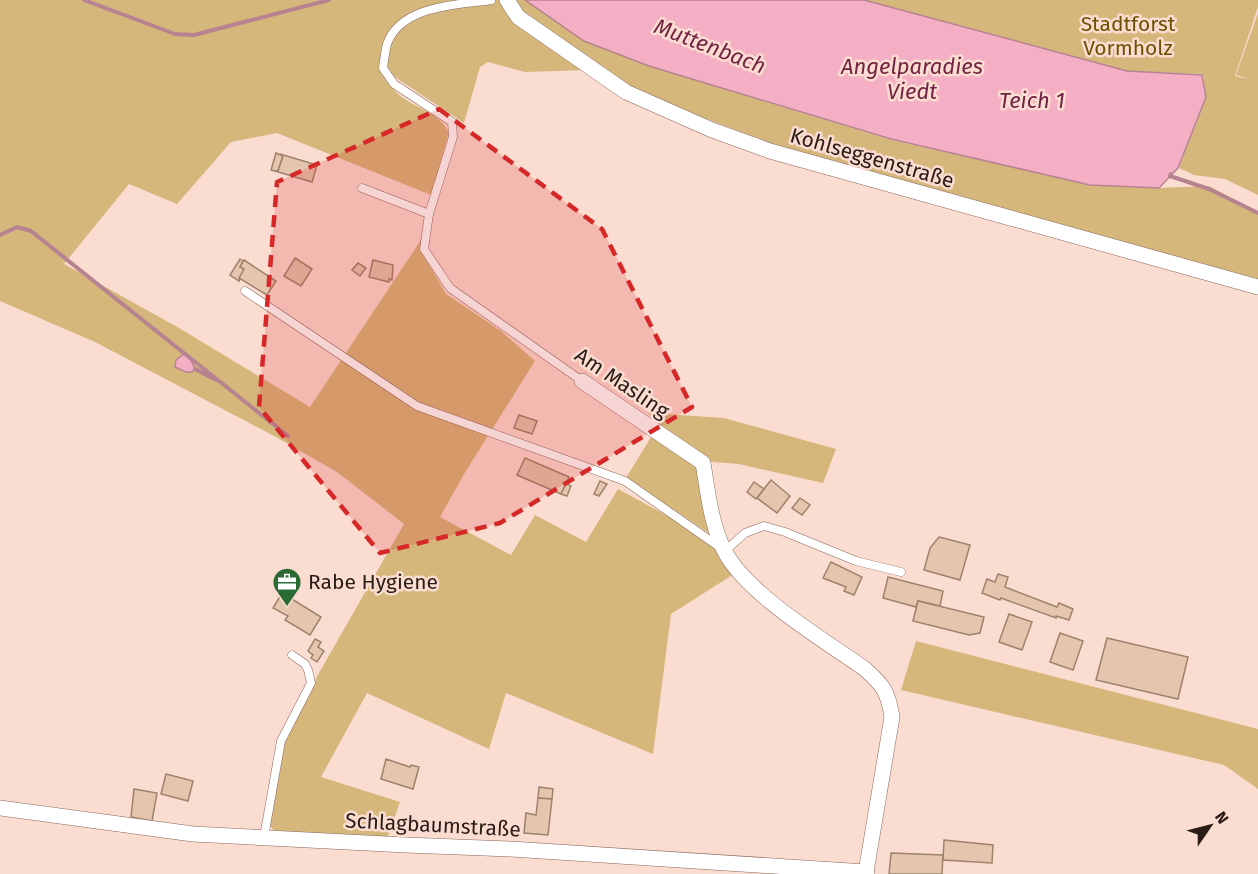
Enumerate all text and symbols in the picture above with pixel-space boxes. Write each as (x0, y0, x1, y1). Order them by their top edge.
park label: Stadtforst Vormholz (1081, 11, 1176, 61)
water label: Muttenbach (650, 12, 770, 80)
water label: Angelparadies Viedt (840, 53, 983, 105)
water label: Teich 1 (999, 87, 1065, 114)
street label: Kohlseggenstraße (787, 122, 957, 194)
street label: Am Masling (570, 342, 674, 424)
office icon: Rabe Hygiene (271, 566, 303, 608)
place label: Rabe Hygiene (308, 569, 438, 595)
north arrow (1180, 796, 1240, 856)
street label: Schlagbaumstraße (344, 807, 522, 843)
text: N (1211, 808, 1233, 827)

